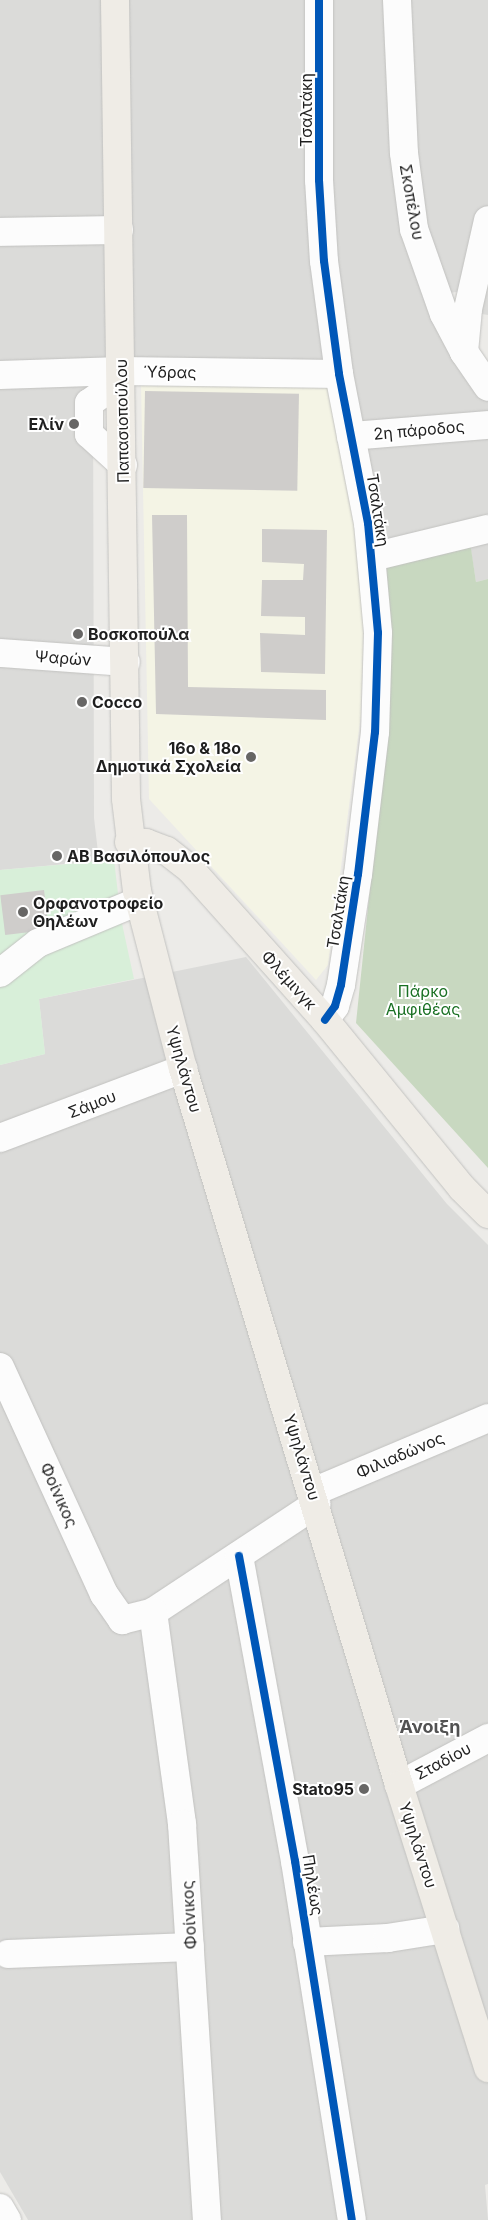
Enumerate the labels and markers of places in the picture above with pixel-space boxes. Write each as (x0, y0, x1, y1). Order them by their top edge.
place label: Ελίν (29, 414, 64, 434)
marker: Ελίν (68, 418, 80, 430)
place label: Βοσκοπούλα (88, 624, 189, 644)
marker: Βοσκοπούλα (72, 628, 84, 640)
place label: Cocco (92, 692, 142, 712)
marker: Cocco (76, 696, 88, 708)
place label: 16ο & 18ο Δημοτικά Σχολεία (96, 738, 241, 776)
marker: 16ο & 18ο Δημοτικά Σχολεία (245, 751, 257, 763)
place label: ΑΒ Βασιλόπουλος (67, 846, 210, 866)
marker: ΑΒ Βασιλόπουλος (51, 850, 63, 862)
place label: Ορφανοτροφείο Θηλέων (33, 893, 163, 931)
marker: Ορφανοτροφείο Θηλέων (17, 906, 29, 918)
place label: Stato95 (292, 1779, 354, 1799)
marker: Stato95 (358, 1783, 370, 1795)

